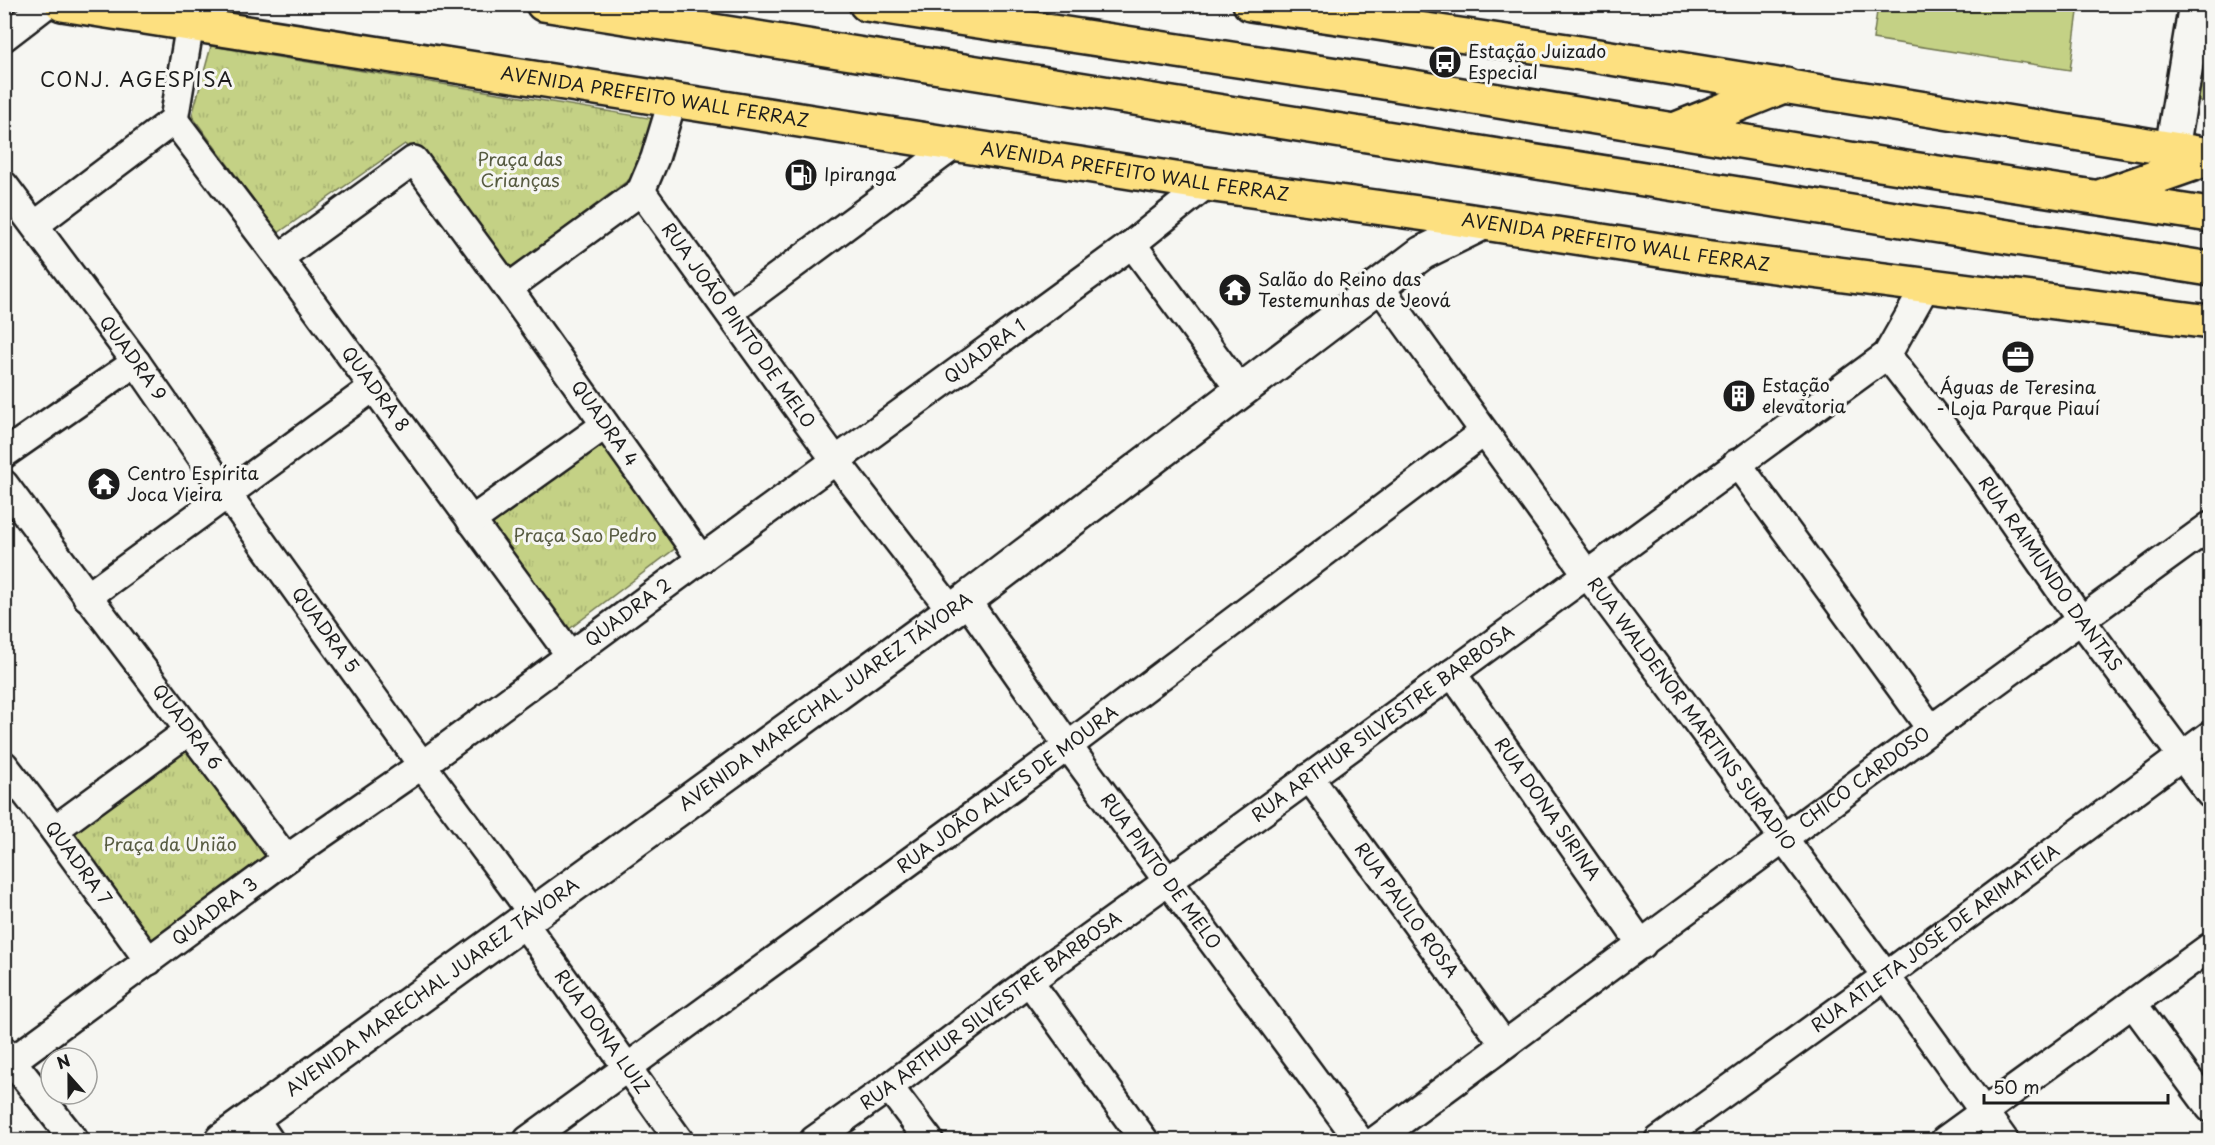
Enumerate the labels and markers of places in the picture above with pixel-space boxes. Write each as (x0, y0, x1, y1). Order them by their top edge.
place label: Estação Juizado Especial (1468, 37, 1606, 85)
bus stop icon: Estação Juizado Especial (1427, 44, 1463, 80)
fuel station icon: Ipiranga (783, 157, 819, 193)
place label: Ipiranga (824, 160, 897, 187)
place label: Salão do Reino das Testemunhas de Jeová (1258, 265, 1451, 313)
temple icon: Salão do Reino das Testemunhas de Jeová (1217, 272, 1253, 308)
office icon: Águas de Teresina - Loja Parque Piauí (2000, 339, 2036, 375)
place label: Estação elevatoria (1762, 371, 1847, 419)
place label: Águas de Teresina - Loja Parque Piauí (1936, 373, 2100, 421)
building icon: Estação elevatoria (1721, 378, 1757, 414)
place label: Centro Espírita Joca Vieira (127, 459, 259, 507)
temple icon: Centro Espírita Joca Vieira (86, 466, 122, 502)

